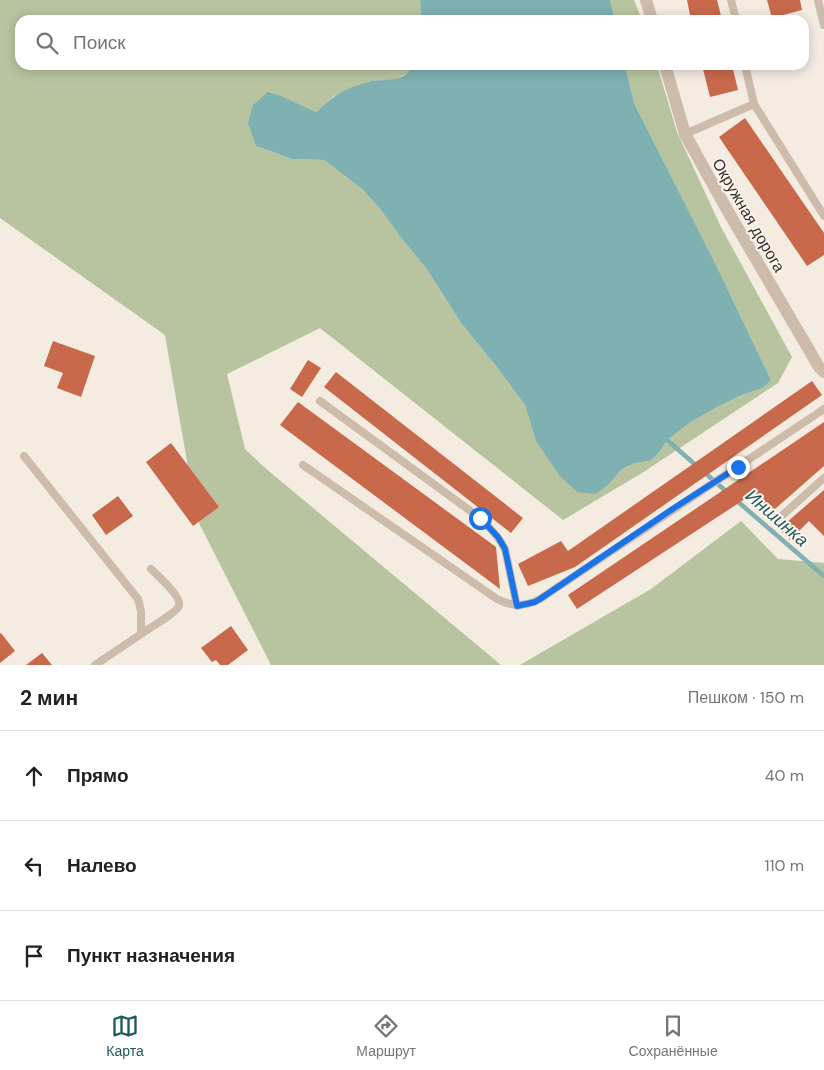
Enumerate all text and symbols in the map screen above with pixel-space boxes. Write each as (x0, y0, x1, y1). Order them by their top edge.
search box (15, 15, 809, 70)
icon: search (33, 29, 61, 57)
text: Поиск (73, 30, 126, 55)
street label: Окружная дорога (707, 155, 790, 276)
route end (727, 456, 750, 479)
water label: Иншинка (740, 484, 814, 552)
route start (469, 507, 492, 530)
text: 2 мин (20, 684, 78, 712)
text: Пешком · 150 m (688, 687, 804, 708)
icon: ahead (20, 762, 48, 790)
text: Прямо (67, 763, 129, 788)
text: 40 m (765, 765, 804, 786)
icon: left (20, 852, 48, 880)
text: Налево (67, 853, 137, 878)
text: 110 m (765, 855, 804, 876)
icon: arrive (20, 942, 48, 970)
text: Пункт назначения (67, 943, 235, 968)
tab: Карта (106, 1012, 144, 1060)
tab: Маршрут (356, 1012, 416, 1060)
tab: Сохранённые (629, 1012, 718, 1060)

